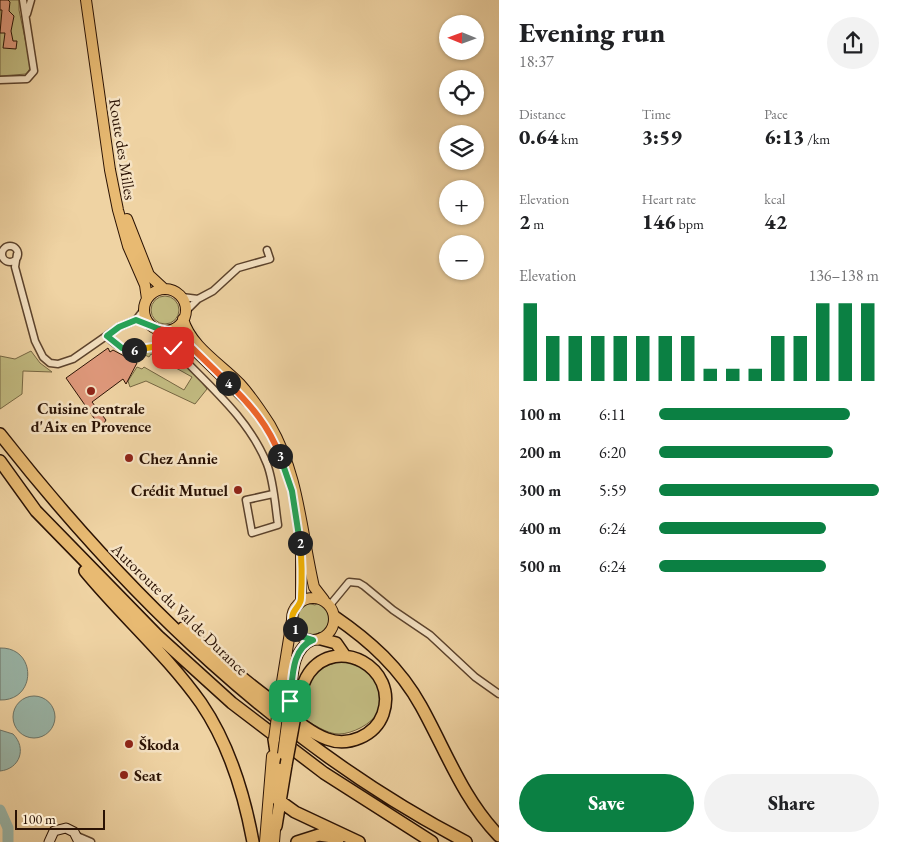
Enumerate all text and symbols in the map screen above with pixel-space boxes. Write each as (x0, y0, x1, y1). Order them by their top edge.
text: Evening run (519, 14, 665, 50)
north arrow (439, 15, 484, 60)
map controls (439, 15, 484, 280)
button: share (827, 17, 879, 69)
text: 18:37 (519, 51, 554, 72)
button: locate (439, 70, 484, 115)
street label: Route des Milles (104, 97, 141, 201)
text: Distance (519, 105, 566, 123)
text: Time (642, 105, 671, 123)
text: Pace (764, 105, 788, 123)
text: 0.64 (519, 123, 558, 150)
text: 3:59 (642, 123, 682, 150)
text: 6:13 (764, 123, 804, 150)
button: layers (439, 125, 484, 170)
text: km (558, 130, 579, 148)
text: /km (804, 130, 830, 148)
button: + (439, 180, 484, 225)
text: Elevation (519, 190, 569, 208)
text: Heart rate (642, 190, 696, 208)
text: kcal (764, 190, 785, 208)
text: 2 (519, 208, 530, 235)
text: 146 (642, 208, 676, 235)
text: 42 (764, 208, 787, 235)
text: m (530, 215, 544, 233)
text: bpm (676, 215, 704, 233)
button: − (439, 235, 484, 280)
text: Elevation (519, 265, 577, 286)
text: 136–138 m (808, 265, 879, 286)
pin (152, 327, 194, 369)
icon: check (159, 334, 187, 362)
pin: 6 (122, 338, 146, 362)
text: 6 (131, 341, 138, 359)
pin: 4 (216, 370, 240, 396)
text: 4 (225, 374, 232, 392)
marker: Cuisine centrale d'Aix en Provence (85, 385, 97, 397)
place label: Cuisine centrale d'Aix en Provence (31, 398, 152, 437)
text: 100 m (519, 404, 561, 425)
text: 6:11 (599, 404, 626, 425)
text: 200 m (519, 442, 561, 463)
text: 6:20 (599, 442, 626, 463)
pin: 3 (268, 444, 292, 468)
text: 3 (277, 447, 284, 465)
place label: Chez Annie (139, 448, 218, 469)
marker: Chez Annie (123, 452, 135, 464)
place label: Crédit Mutuel (131, 480, 228, 501)
text: 300 m (519, 480, 561, 501)
text: 5:59 (599, 480, 626, 501)
marker: Crédit Mutuel (232, 484, 244, 496)
text: 400 m (519, 518, 561, 539)
text: 6:24 (599, 518, 626, 539)
pin: 2 (288, 530, 312, 556)
text: 2 (297, 534, 304, 552)
street label: Autoroute du Val de Durance (106, 538, 252, 680)
text: 500 m (519, 556, 561, 577)
text: 6:24 (599, 556, 626, 577)
pin: 1 (282, 616, 308, 642)
text: 1 (292, 620, 299, 638)
pin (269, 680, 311, 722)
icon: arrive (276, 687, 304, 715)
place label: Škoda (139, 734, 180, 755)
marker: Škoda (123, 738, 135, 750)
place label: Seat (134, 765, 162, 786)
marker: Seat (118, 769, 130, 781)
button: Save (519, 774, 694, 832)
button: Share (704, 774, 879, 832)
scale bar (15, 807, 105, 830)
text: 100 m (22, 810, 56, 828)

